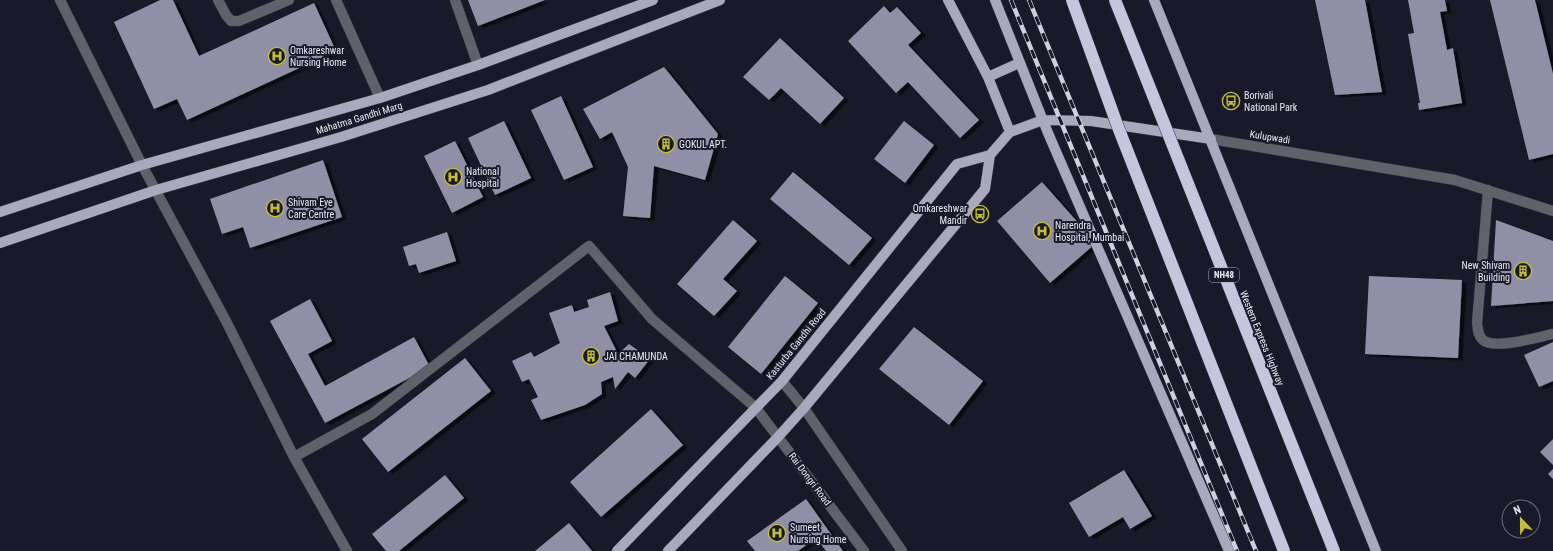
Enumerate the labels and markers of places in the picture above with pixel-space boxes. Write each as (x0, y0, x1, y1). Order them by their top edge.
place label: Omkareshwar Nursing Home (290, 45, 347, 68)
hospital icon: Omkareshwar Nursing Home (267, 46, 287, 66)
place label: Borivali National Park (1244, 90, 1298, 113)
bus stop icon: Borivali National Park (1221, 91, 1241, 111)
building icon: GOKUL APT. (656, 134, 676, 154)
place label: GOKUL APT. (679, 139, 727, 150)
place label: National Hospital (466, 166, 499, 189)
hospital icon: National Hospital (443, 167, 463, 187)
place label: Shivam Eye Care Centre (288, 197, 335, 220)
hospital icon: Shivam Eye Care Centre (265, 198, 285, 218)
place label: Omkareshwar Mandir (913, 203, 967, 226)
bus stop icon: Omkareshwar Mandir (970, 204, 990, 224)
place label: Narendra Hospital, Mumbai (1055, 220, 1124, 243)
hospital icon: Narendra Hospital, Mumbai (1032, 221, 1052, 241)
place label: New Shivam Building (1461, 260, 1510, 283)
building icon: New Shivam Building (1513, 261, 1533, 281)
building icon: JAI CHAMUNDA (581, 346, 601, 366)
place label: JAI CHAMUNDA (604, 351, 668, 362)
place label: Sumeet Nursing Home (790, 522, 847, 545)
hospital icon: Sumeet Nursing Home (767, 523, 787, 543)

